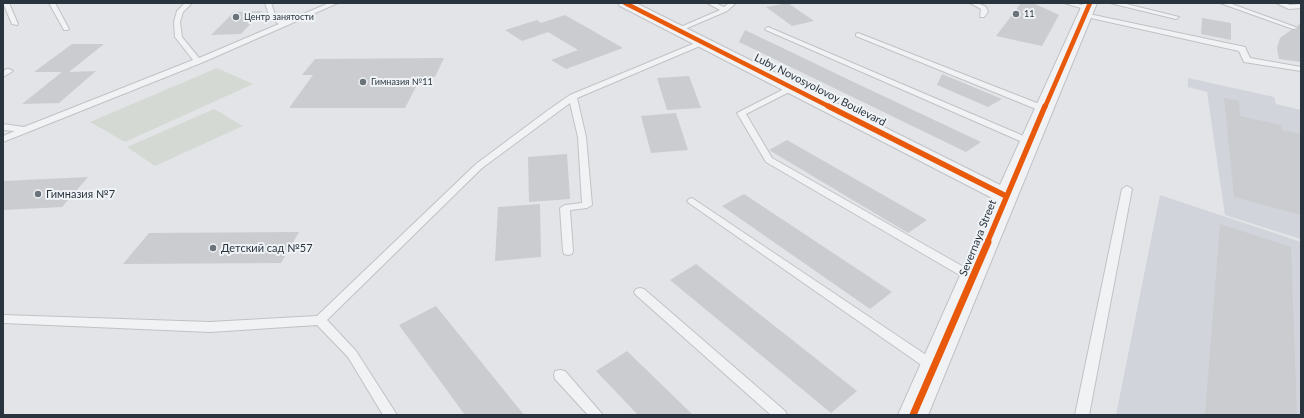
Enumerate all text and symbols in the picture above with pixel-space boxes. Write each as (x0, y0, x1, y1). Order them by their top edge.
marker: 11 (1011, 9, 1021, 19)
place label: 11 (1024, 9, 1034, 19)
marker: Центр занятости (231, 12, 241, 22)
place label: Центр занятости (244, 12, 314, 22)
street label: Luby Novosyolovoy Boulevard (752, 51, 888, 129)
marker: Гимназия №11 (358, 77, 368, 87)
place label: Гимназия №11 (371, 77, 433, 87)
place label: Гимназия №7 (46, 187, 115, 201)
marker: Гимназия №7 (33, 189, 43, 199)
street label: Severnaya Street (957, 198, 999, 278)
place label: Детский сад №57 (221, 241, 313, 255)
marker: Детский сад №57 (208, 243, 218, 253)

